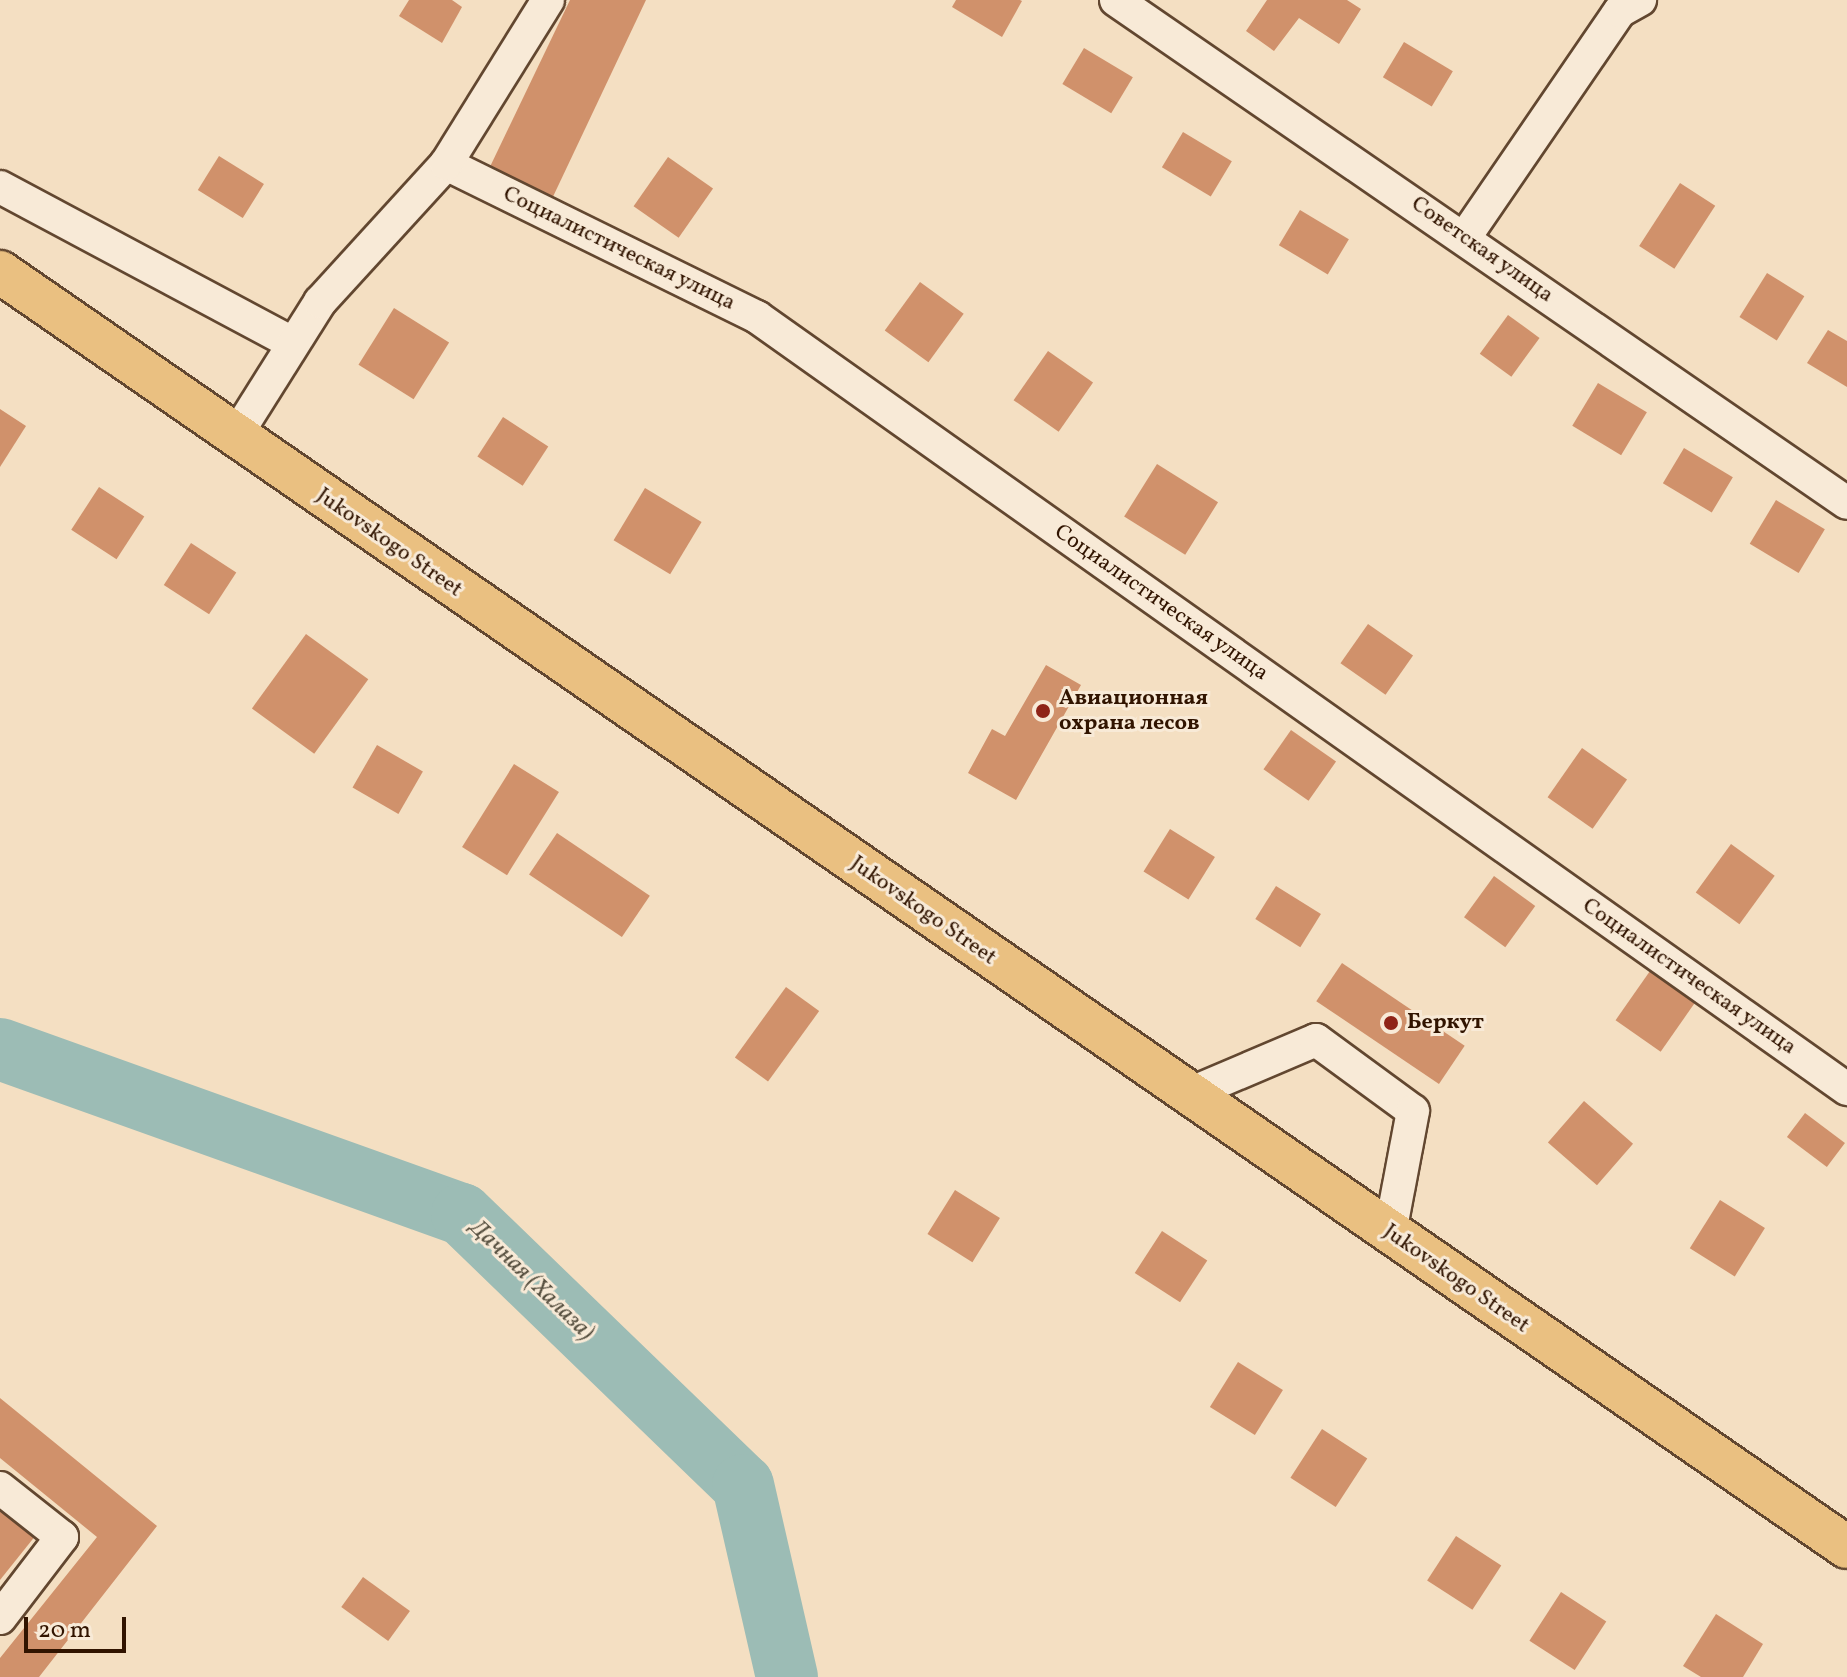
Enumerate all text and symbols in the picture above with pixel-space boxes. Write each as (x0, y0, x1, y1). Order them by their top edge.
street label: Социалистическая улица (498, 181, 740, 317)
street label: Советская улица (1406, 191, 1558, 309)
street label: Jukovskogo Street (311, 483, 467, 603)
street label: Социалистическая улица (1049, 519, 1273, 687)
place label: Авиационная охрана лесов (1059, 685, 1208, 736)
marker: Авиационная охрана лесов (1034, 702, 1052, 720)
street label: Jukovskogo Street (845, 851, 1001, 971)
street label: Социалистическая улица (1577, 893, 1801, 1061)
place label: Беркут (1407, 1010, 1484, 1036)
marker: Беркут (1382, 1014, 1400, 1032)
water label: Дачная (Халаза) (463, 1214, 599, 1348)
street label: Jukovskogo Street (1378, 1219, 1534, 1339)
scale bar (28, 1601, 130, 1651)
text: 20 m (38, 1614, 91, 1648)

